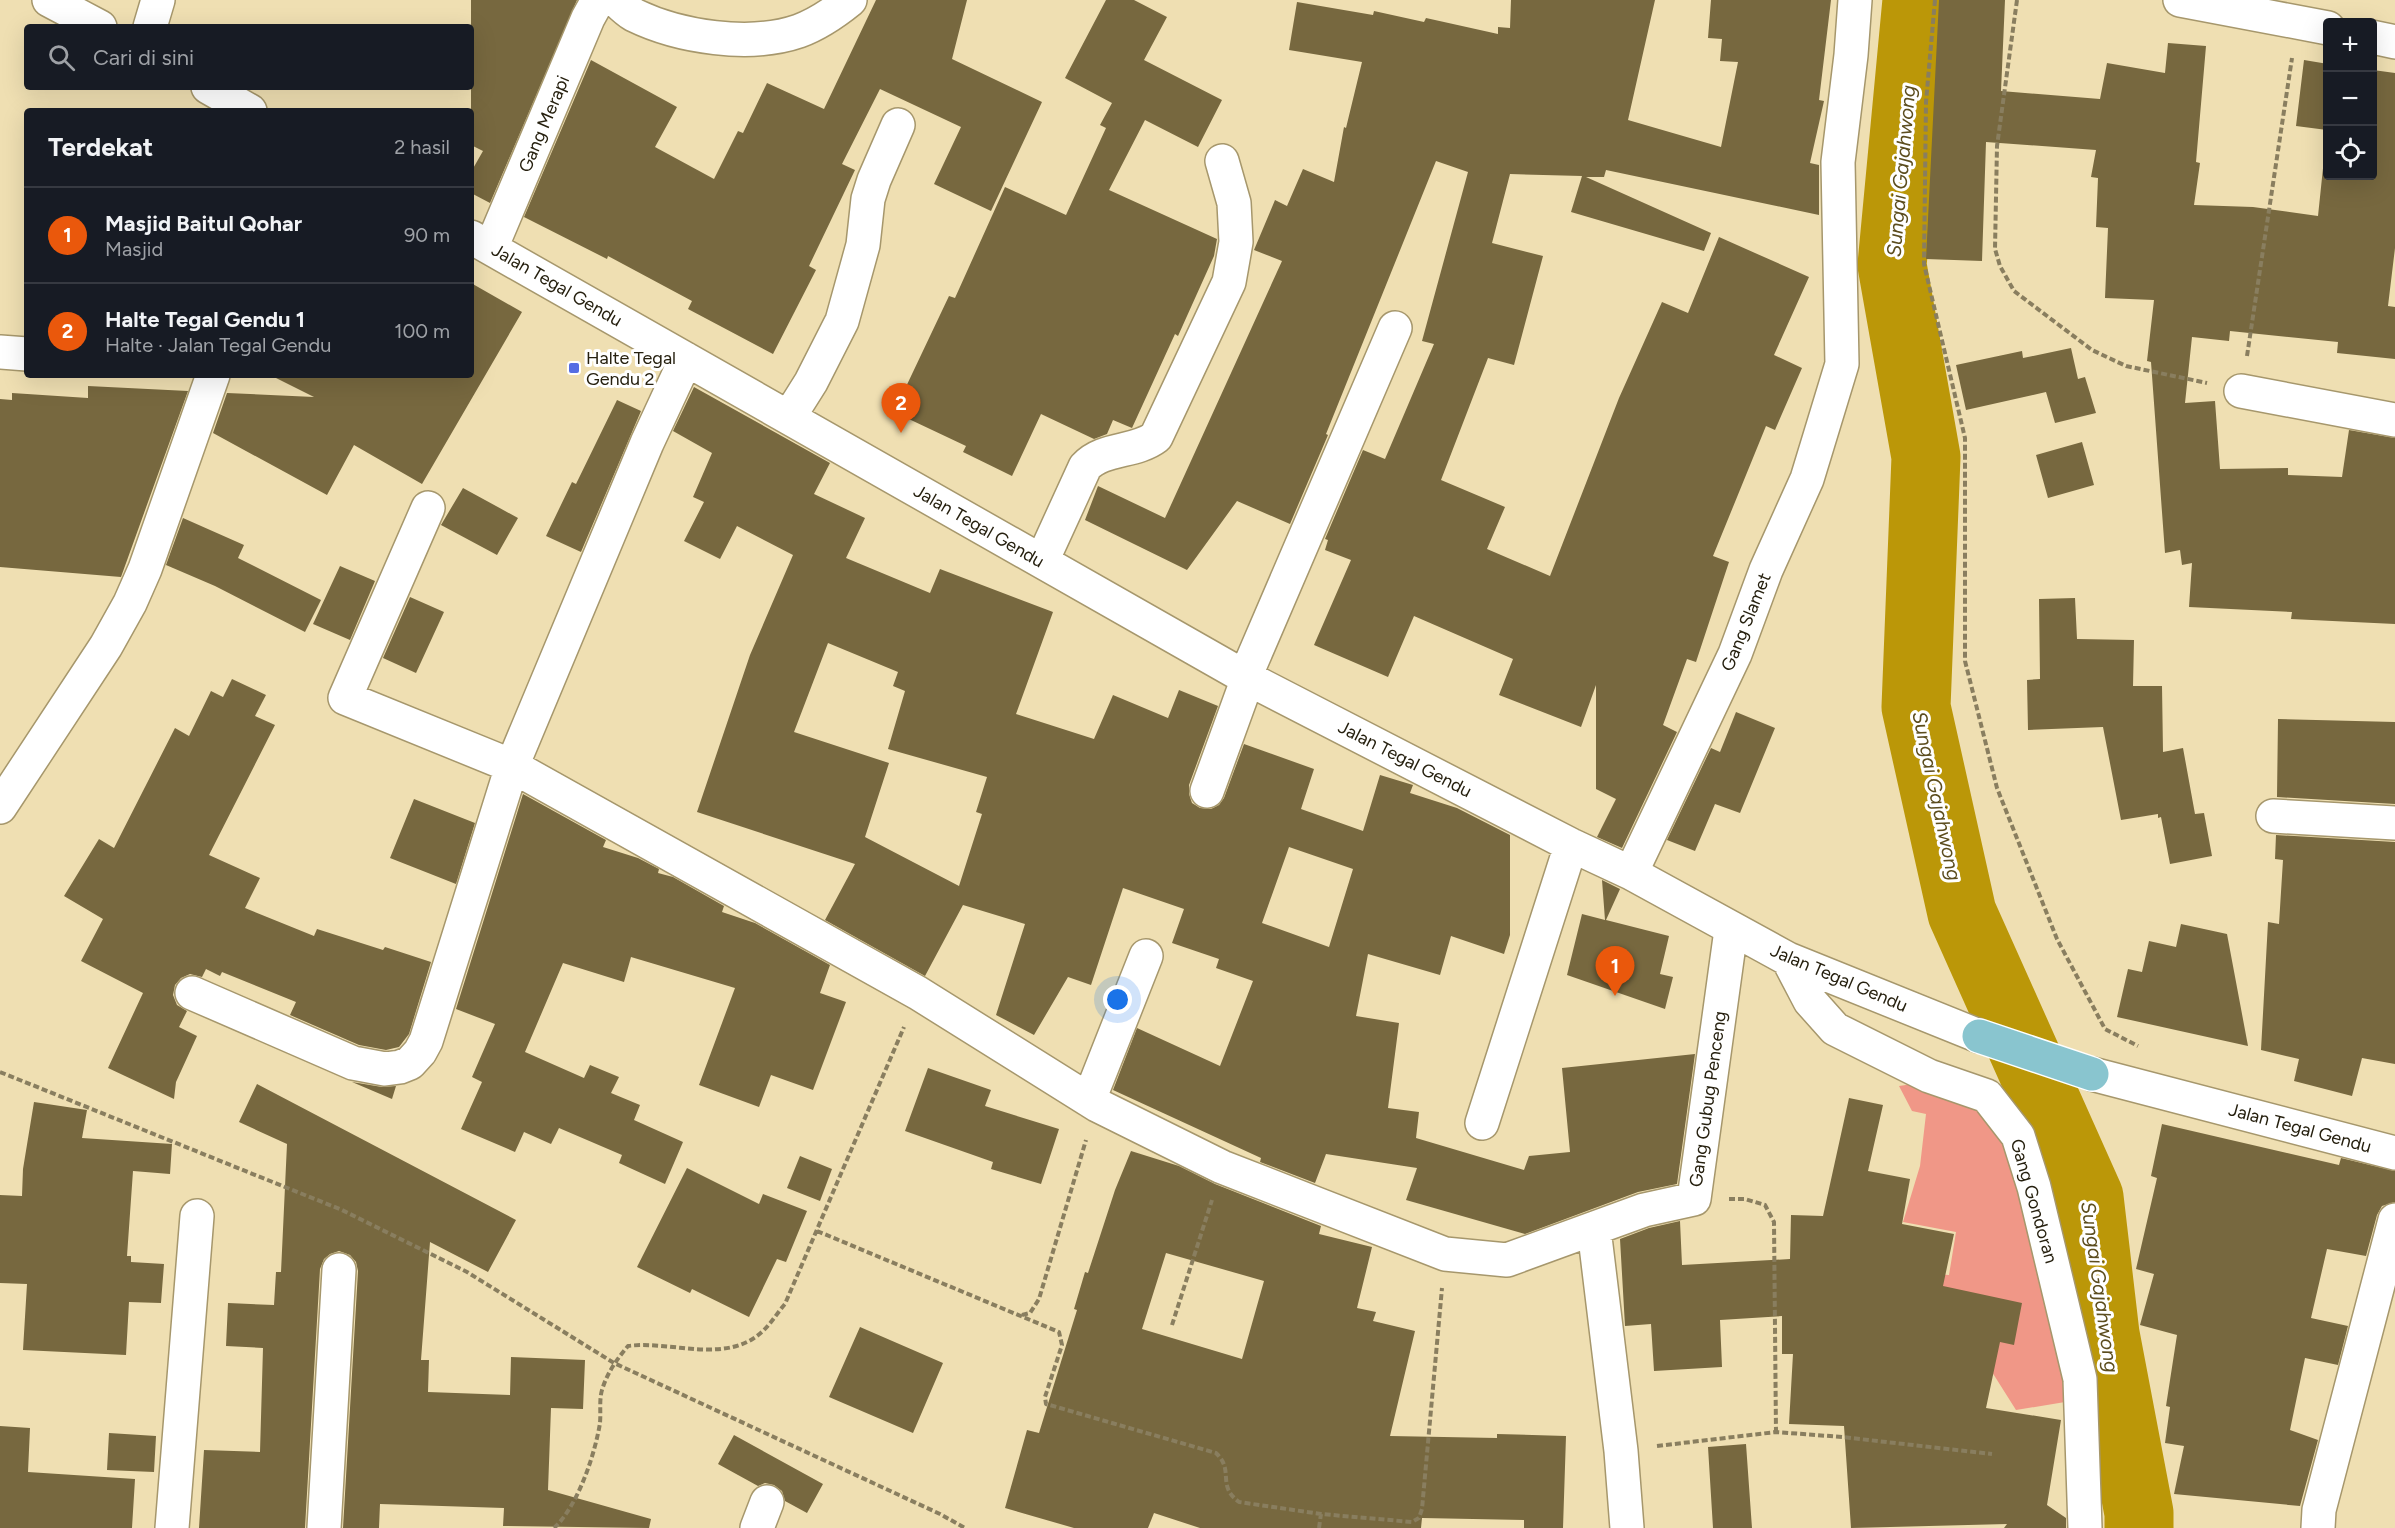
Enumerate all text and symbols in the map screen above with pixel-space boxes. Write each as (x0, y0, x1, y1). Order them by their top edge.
map controls (2323, 18, 2377, 180)
button: + (2323, 18, 2377, 72)
search box (24, 24, 474, 90)
icon: search (45, 41, 78, 74)
text: Cari di sini (93, 44, 194, 71)
street label: Gang Merapi (514, 72, 574, 176)
button: − (2323, 72, 2377, 126)
water label: Sungai Gajahwong (1882, 84, 1920, 258)
button: locate (2323, 126, 2377, 180)
text: Terdekat (48, 131, 153, 163)
text: 2 hasil (394, 135, 450, 159)
text: Masjid Baitul Qohar (105, 210, 302, 237)
text: 1 (63, 223, 72, 247)
text: 90 m (404, 223, 450, 247)
text: Masjid (105, 237, 163, 261)
street label: Jalan Tegal Gendu (488, 239, 626, 331)
text: Halte Tegal Gendu 1 (105, 306, 305, 333)
text: 2 (62, 319, 73, 343)
text: 100 m (394, 319, 450, 343)
text: Halte · Jalan Tegal Gendu (105, 333, 331, 357)
place label: Halte Tegal Gendu 2 (586, 347, 676, 390)
marker: Halte Tegal Gendu 2 (567, 361, 581, 375)
pin: 2 (882, 384, 920, 433)
street label: Jalan Tegal Gendu (910, 480, 1048, 572)
street label: Gang Slamet (1716, 569, 1776, 674)
water label: Sungai Gajahwong (1907, 709, 1967, 883)
street label: Jalan Tegal Gendu (1335, 716, 1475, 802)
street label: Jalan Tegal Gendu (1767, 939, 1911, 1017)
pin: 1 (1596, 946, 1634, 996)
your location (1103, 985, 1132, 1014)
street label: Gang Gubug Penceng (1685, 1010, 1731, 1188)
street label: Jalan Tegal Gendu (2226, 1098, 2374, 1158)
street label: Gang Gondoran (2006, 1136, 2062, 1266)
water label: Sungai Gajahwong (2076, 1200, 2124, 1374)

